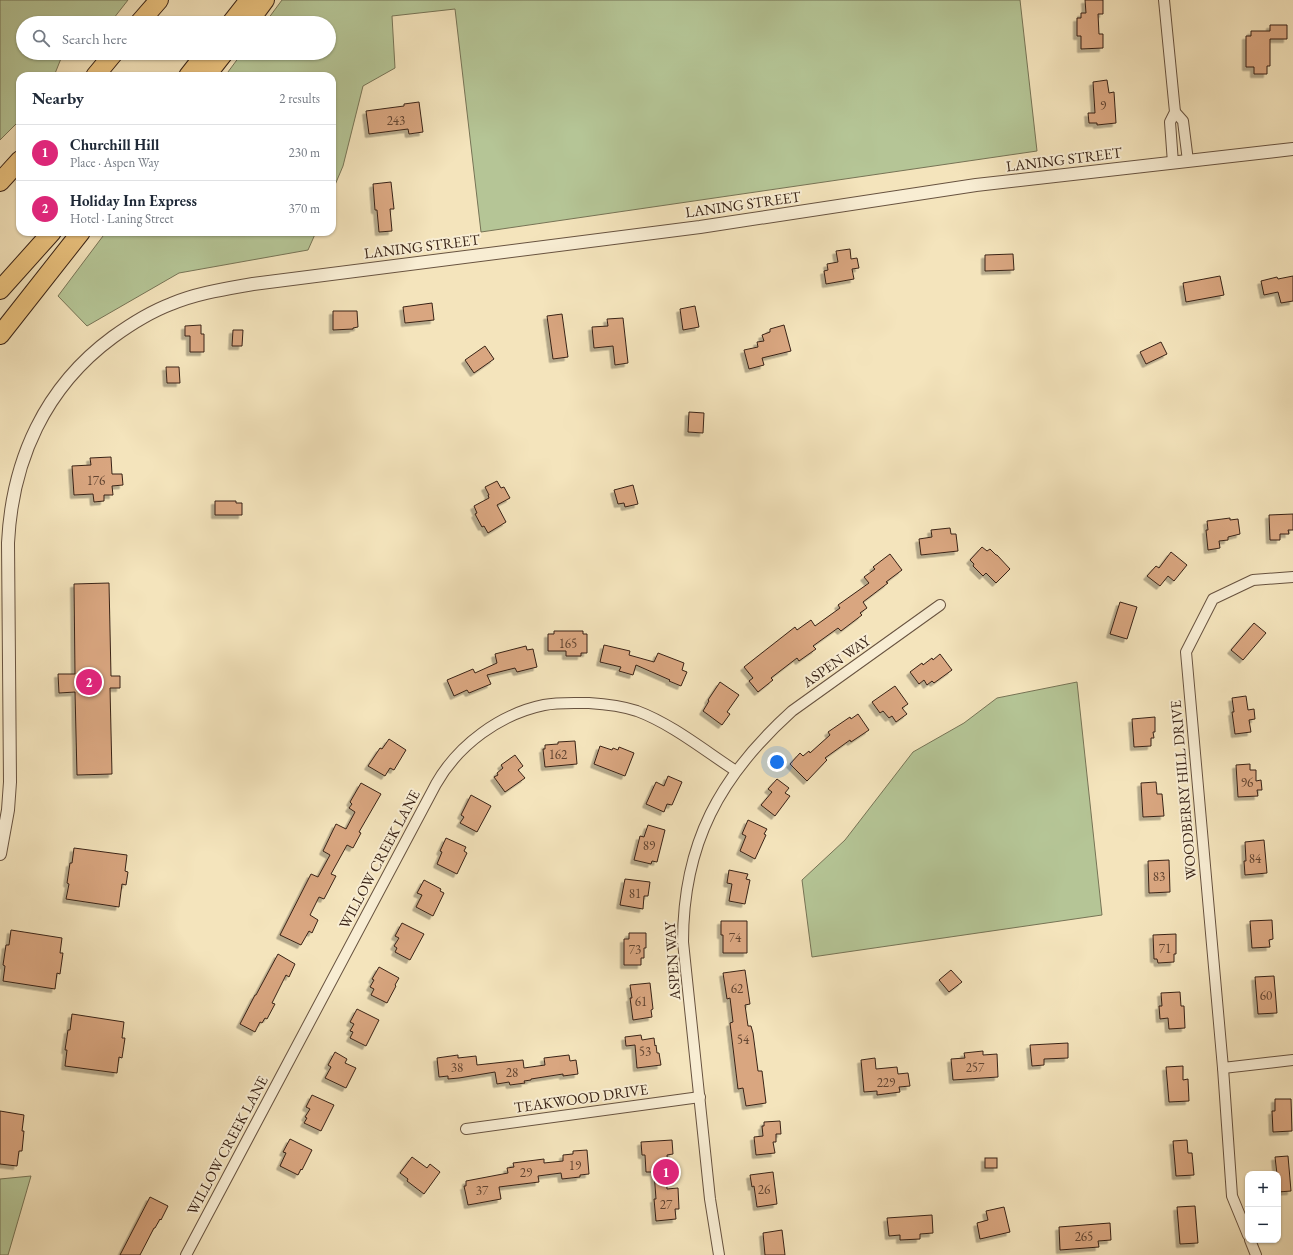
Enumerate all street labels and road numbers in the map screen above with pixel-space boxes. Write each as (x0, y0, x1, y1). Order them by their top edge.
street label: LANING STREET (1005, 142, 1124, 176)
street label: LANING STREET (684, 186, 803, 222)
street label: LANING STREET (363, 229, 482, 263)
street label: ASPEN WAY (797, 630, 875, 692)
street label: WOODBERRY HILL DRIVE (1166, 699, 1200, 880)
street label: WILLOW CREEK LANE (334, 786, 424, 932)
street label: ASPEN WAY (660, 920, 684, 1002)
street label: WILLOW CREEK LANE (182, 1072, 272, 1218)
street label: TEAKWOOD DRIVE (513, 1079, 650, 1117)

